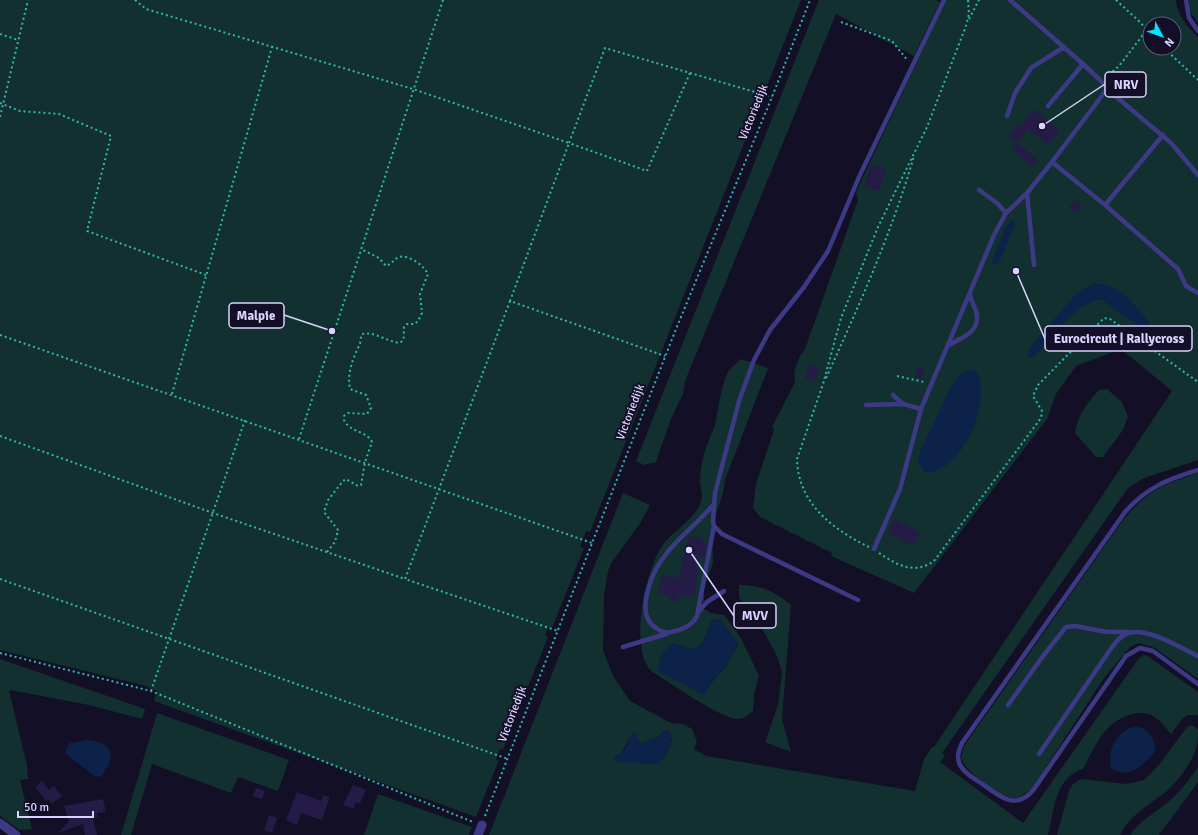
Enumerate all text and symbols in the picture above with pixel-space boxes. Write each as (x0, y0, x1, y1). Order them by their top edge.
north arrow (1142, 16, 1182, 56)
text: N (1162, 35, 1177, 49)
callout: NRV (1105, 72, 1146, 97)
text: NRV (1114, 77, 1138, 93)
street label: Victoriedijk (735, 82, 771, 142)
callout: Malpie (229, 303, 284, 328)
text: Malpie (237, 308, 276, 324)
callout: Eurocircuit | Rallycross (1045, 326, 1192, 351)
text: Eurocircuit | Rallycross (1054, 331, 1185, 347)
street label: Victoriedijk (613, 382, 648, 442)
callout: MVV (734, 603, 776, 628)
text: MVV (742, 608, 768, 624)
street label: Victoriedijk (495, 684, 530, 744)
scale bar (18, 793, 93, 819)
text: 50 m (24, 800, 49, 815)

